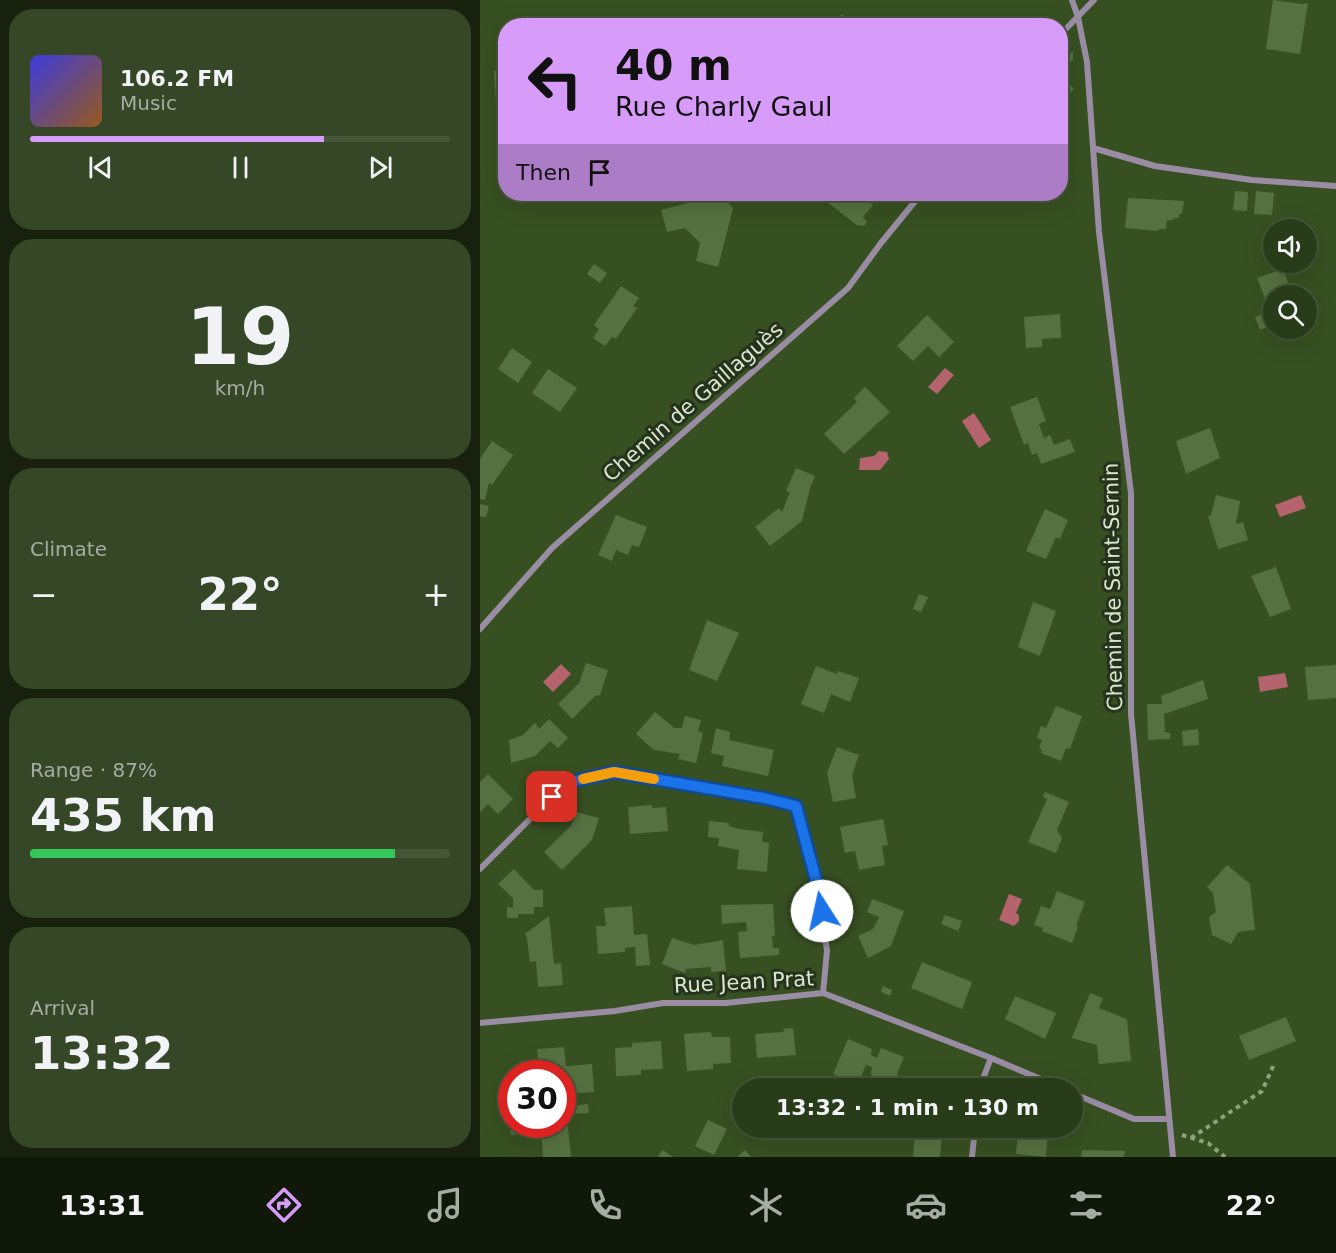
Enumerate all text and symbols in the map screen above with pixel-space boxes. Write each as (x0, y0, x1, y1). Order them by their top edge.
text: 40 m (615, 41, 732, 90)
icon: left (516, 42, 594, 120)
text: 106.2 FM (120, 66, 234, 91)
text: Music (120, 91, 177, 115)
text: Rue Charly Gaul (615, 91, 833, 122)
icon: previous (84, 151, 117, 184)
icon: pause (224, 151, 257, 184)
icon: next (364, 151, 397, 184)
icon: arrive (583, 156, 616, 189)
text: Then (516, 160, 571, 185)
map controls (1263, 219, 1317, 339)
button: sound (1263, 219, 1317, 273)
button: search (1263, 285, 1317, 339)
text: 19 (186, 292, 294, 382)
street label: Chemin de Gaillaguès (598, 317, 788, 487)
text: km/h (215, 376, 265, 400)
street label: Chemin de Saint-Sernin (1099, 463, 1127, 711)
text: Climate (30, 537, 107, 561)
text: 22° (197, 568, 283, 621)
text: − (30, 575, 58, 614)
text: + (422, 575, 450, 614)
text: Range · 87% (30, 758, 157, 782)
pin (526, 771, 577, 822)
icon: arrive (535, 780, 568, 813)
text: 435 km (30, 789, 216, 842)
position arrow (790, 879, 854, 943)
street label: Rue Jean Prat (673, 966, 815, 998)
text: Arrival (30, 996, 95, 1020)
text: 13:32 (30, 1027, 173, 1080)
speed limit sign: 30 (498, 1060, 576, 1138)
text: 13:32 · 1 min · 130 m (776, 1095, 1039, 1120)
icon: directions (263, 1184, 305, 1226)
icon: music (424, 1184, 466, 1226)
icon: phone (584, 1184, 626, 1226)
icon: climate (745, 1184, 787, 1226)
icon: car (905, 1184, 947, 1226)
icon: filters (1065, 1184, 1107, 1226)
text: 13:31 (59, 1190, 145, 1221)
text: 22° (1226, 1190, 1277, 1221)

